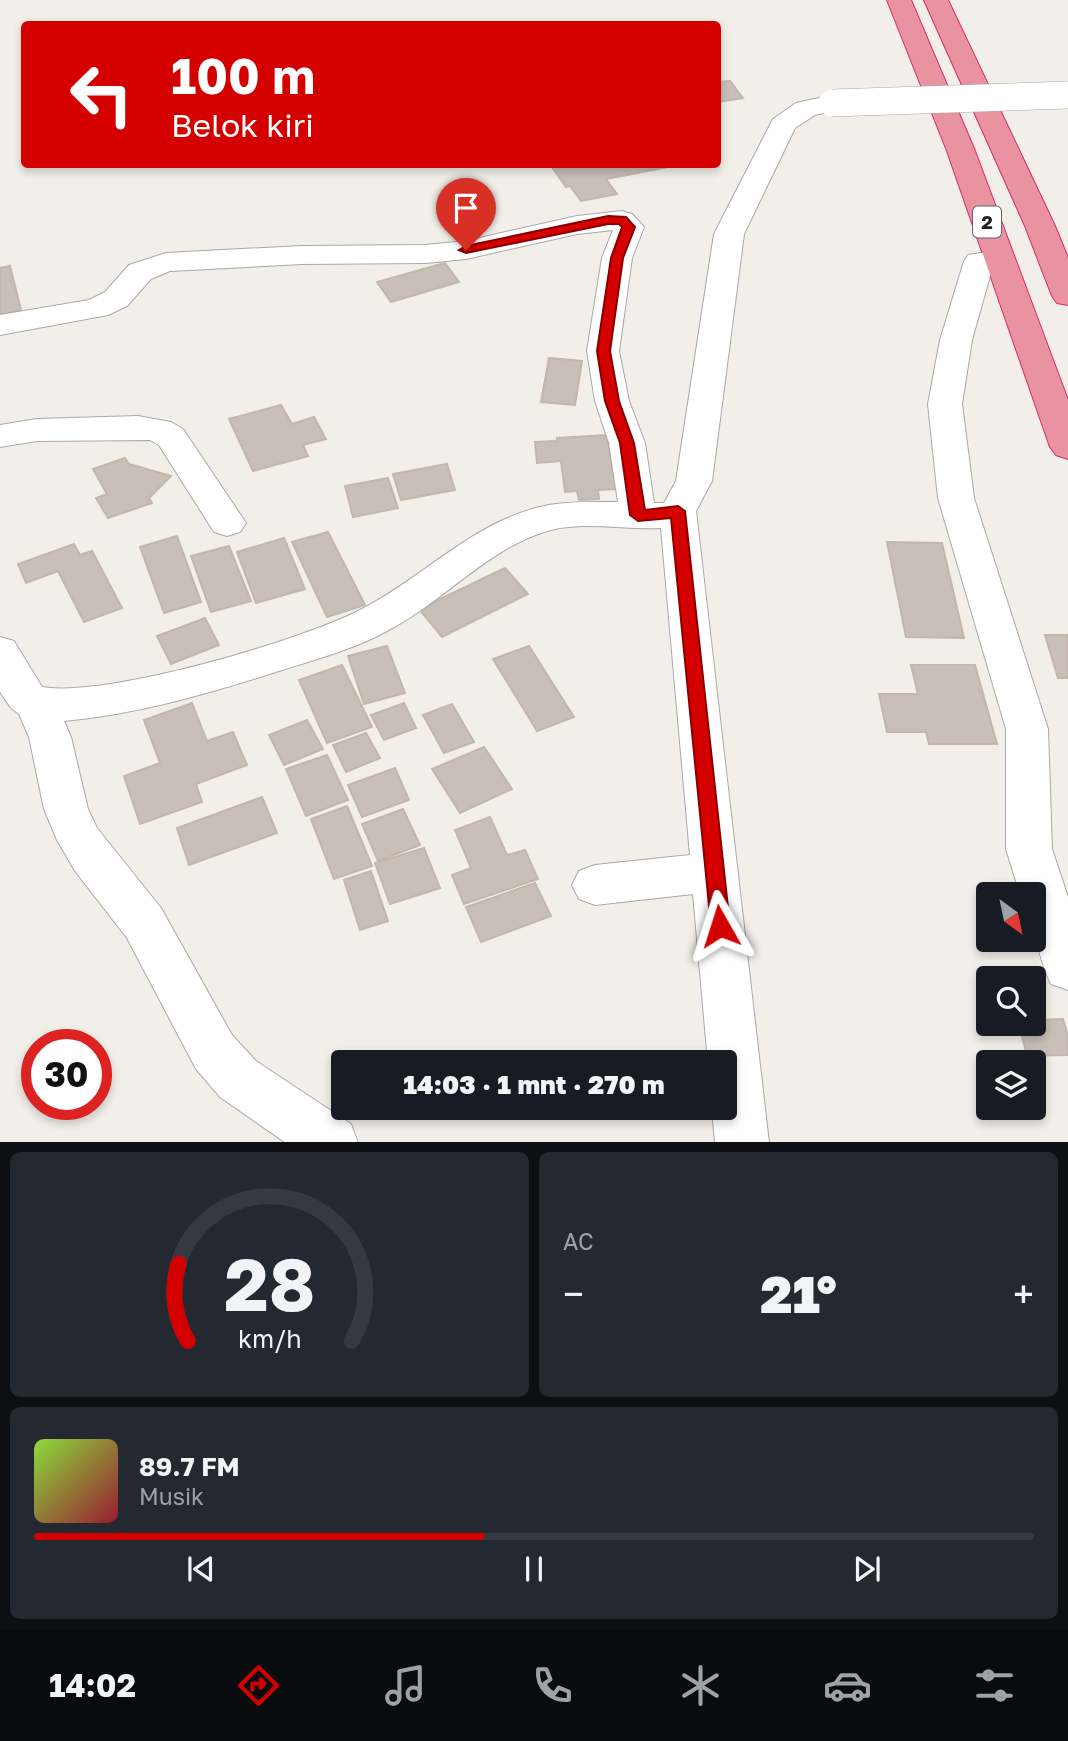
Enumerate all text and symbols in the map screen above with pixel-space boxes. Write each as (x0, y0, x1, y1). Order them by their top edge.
text: 100 m (171, 46, 315, 105)
icon: left (56, 49, 147, 140)
text: Belok kiri (171, 106, 314, 144)
pin (436, 178, 496, 250)
icon: arrive (447, 189, 485, 227)
road number: 2 (973, 206, 1001, 238)
north arrow (976, 882, 1046, 952)
map controls (976, 882, 1046, 1120)
position arrow (683, 889, 757, 963)
button: search (976, 966, 1046, 1036)
speed limit sign: 30 (21, 1029, 112, 1120)
button: layers (976, 1050, 1046, 1120)
text: 14:03 · 1 mnt · 270 m (403, 1069, 665, 1100)
text: AC (563, 1227, 594, 1255)
text: 28 (224, 1240, 315, 1327)
text: 21° (760, 1262, 837, 1324)
text: − (563, 1271, 584, 1316)
text: + (1013, 1271, 1034, 1316)
text: km/h (238, 1322, 301, 1353)
text: 89.7 FM (139, 1451, 240, 1482)
text: Musik (139, 1482, 204, 1510)
icon: previous (182, 1550, 220, 1588)
icon: pause (515, 1550, 553, 1588)
icon: next (848, 1550, 886, 1588)
icon: directions (234, 1661, 283, 1710)
icon: music (381, 1661, 430, 1710)
icon: phone (528, 1661, 577, 1710)
icon: climate (676, 1661, 725, 1710)
icon: car (823, 1661, 872, 1710)
icon: filters (970, 1661, 1019, 1710)
text: 14:02 (49, 1666, 136, 1704)

